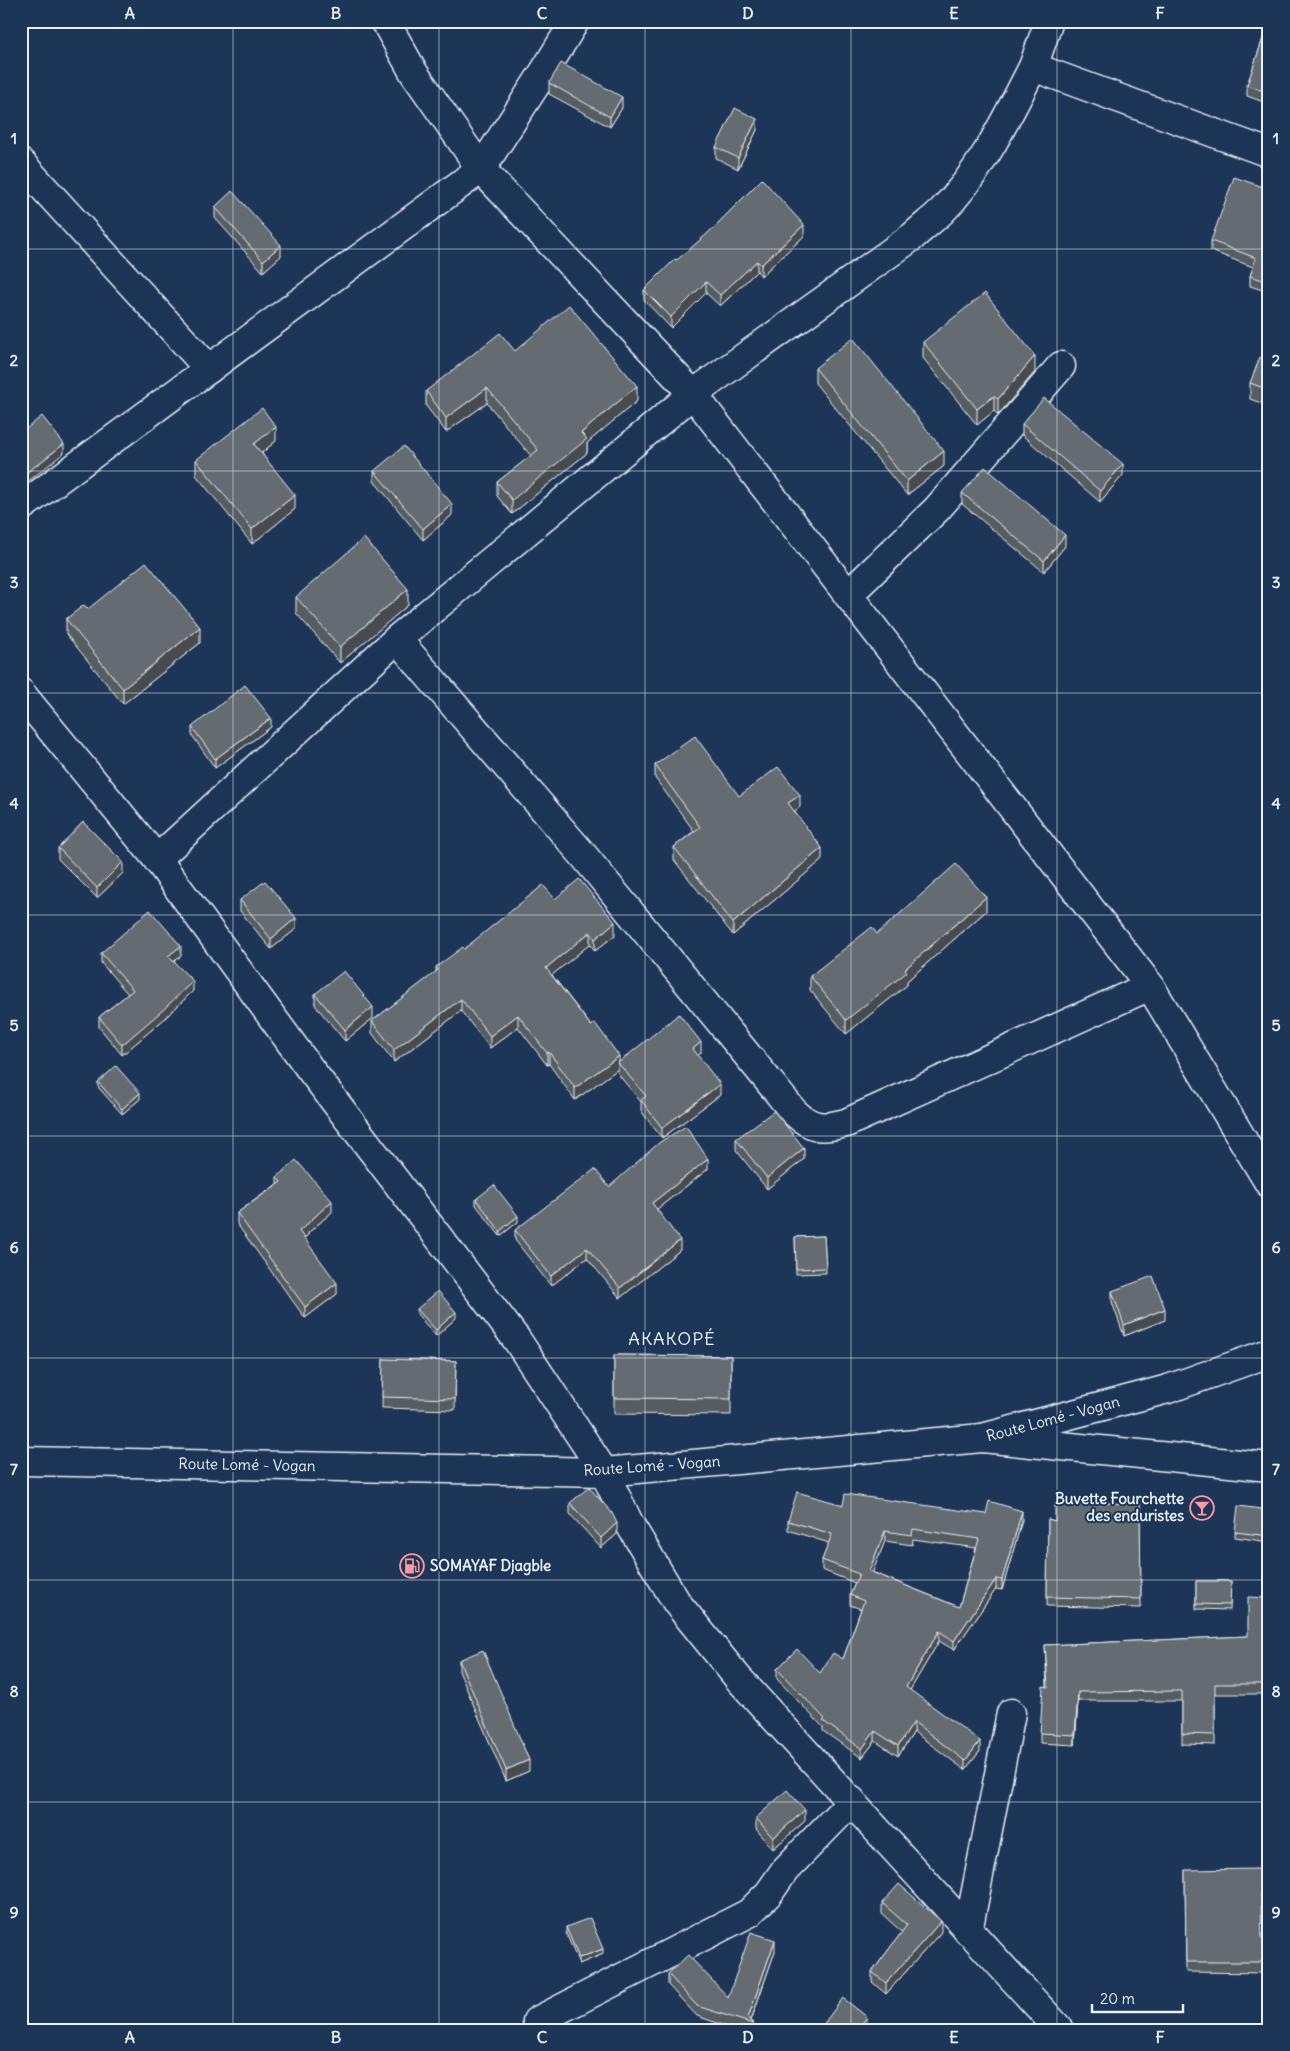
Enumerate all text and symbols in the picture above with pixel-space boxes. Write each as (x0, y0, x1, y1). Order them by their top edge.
text: A (125, 3, 135, 23)
text: B (331, 3, 342, 23)
text: C (537, 3, 548, 23)
text: D (742, 3, 754, 23)
text: E (949, 3, 959, 23)
text: F (1155, 3, 1165, 23)
text: 1 (11, 128, 17, 148)
text: 1 (1273, 128, 1279, 148)
text: 2 (10, 350, 19, 370)
text: 2 (1272, 350, 1281, 370)
text: 3 (9, 572, 19, 592)
text: 3 (1271, 572, 1281, 592)
text: 4 (9, 793, 19, 813)
text: 4 (1271, 793, 1281, 813)
text: 5 (9, 1015, 19, 1035)
text: 5 (1271, 1015, 1281, 1035)
text: 6 (9, 1237, 19, 1257)
text: 6 (1271, 1237, 1281, 1257)
district label: AKAKOPÉ (628, 1327, 716, 1350)
street label: Route Lomé - Vogan (984, 1392, 1122, 1445)
street label: Route Lomé - Vogan (583, 1451, 721, 1480)
street label: Route Lomé - Vogan (178, 1454, 316, 1475)
text: 7 (10, 1459, 18, 1479)
text: 7 (1272, 1459, 1280, 1479)
place label: Buvette Fourchette des enduristes (1055, 1489, 1184, 1525)
bar icon: Buvette Fourchette des enduristes (1189, 1495, 1215, 1521)
fuel station icon: SOMAYAF Djagble (399, 1553, 425, 1579)
place label: SOMAYAF Djagble (430, 1556, 551, 1576)
text: 8 (9, 1681, 19, 1701)
text: 8 (1271, 1681, 1281, 1701)
text: 9 (9, 1902, 19, 1922)
text: 9 (1271, 1902, 1281, 1922)
scale bar (1092, 1981, 1184, 2013)
text: 20 m (1100, 1989, 1135, 2008)
text: A (125, 2027, 135, 2047)
text: B (331, 2027, 342, 2047)
text: C (537, 2027, 548, 2047)
text: D (742, 2027, 754, 2047)
text: E (949, 2027, 959, 2047)
text: F (1155, 2027, 1165, 2047)

